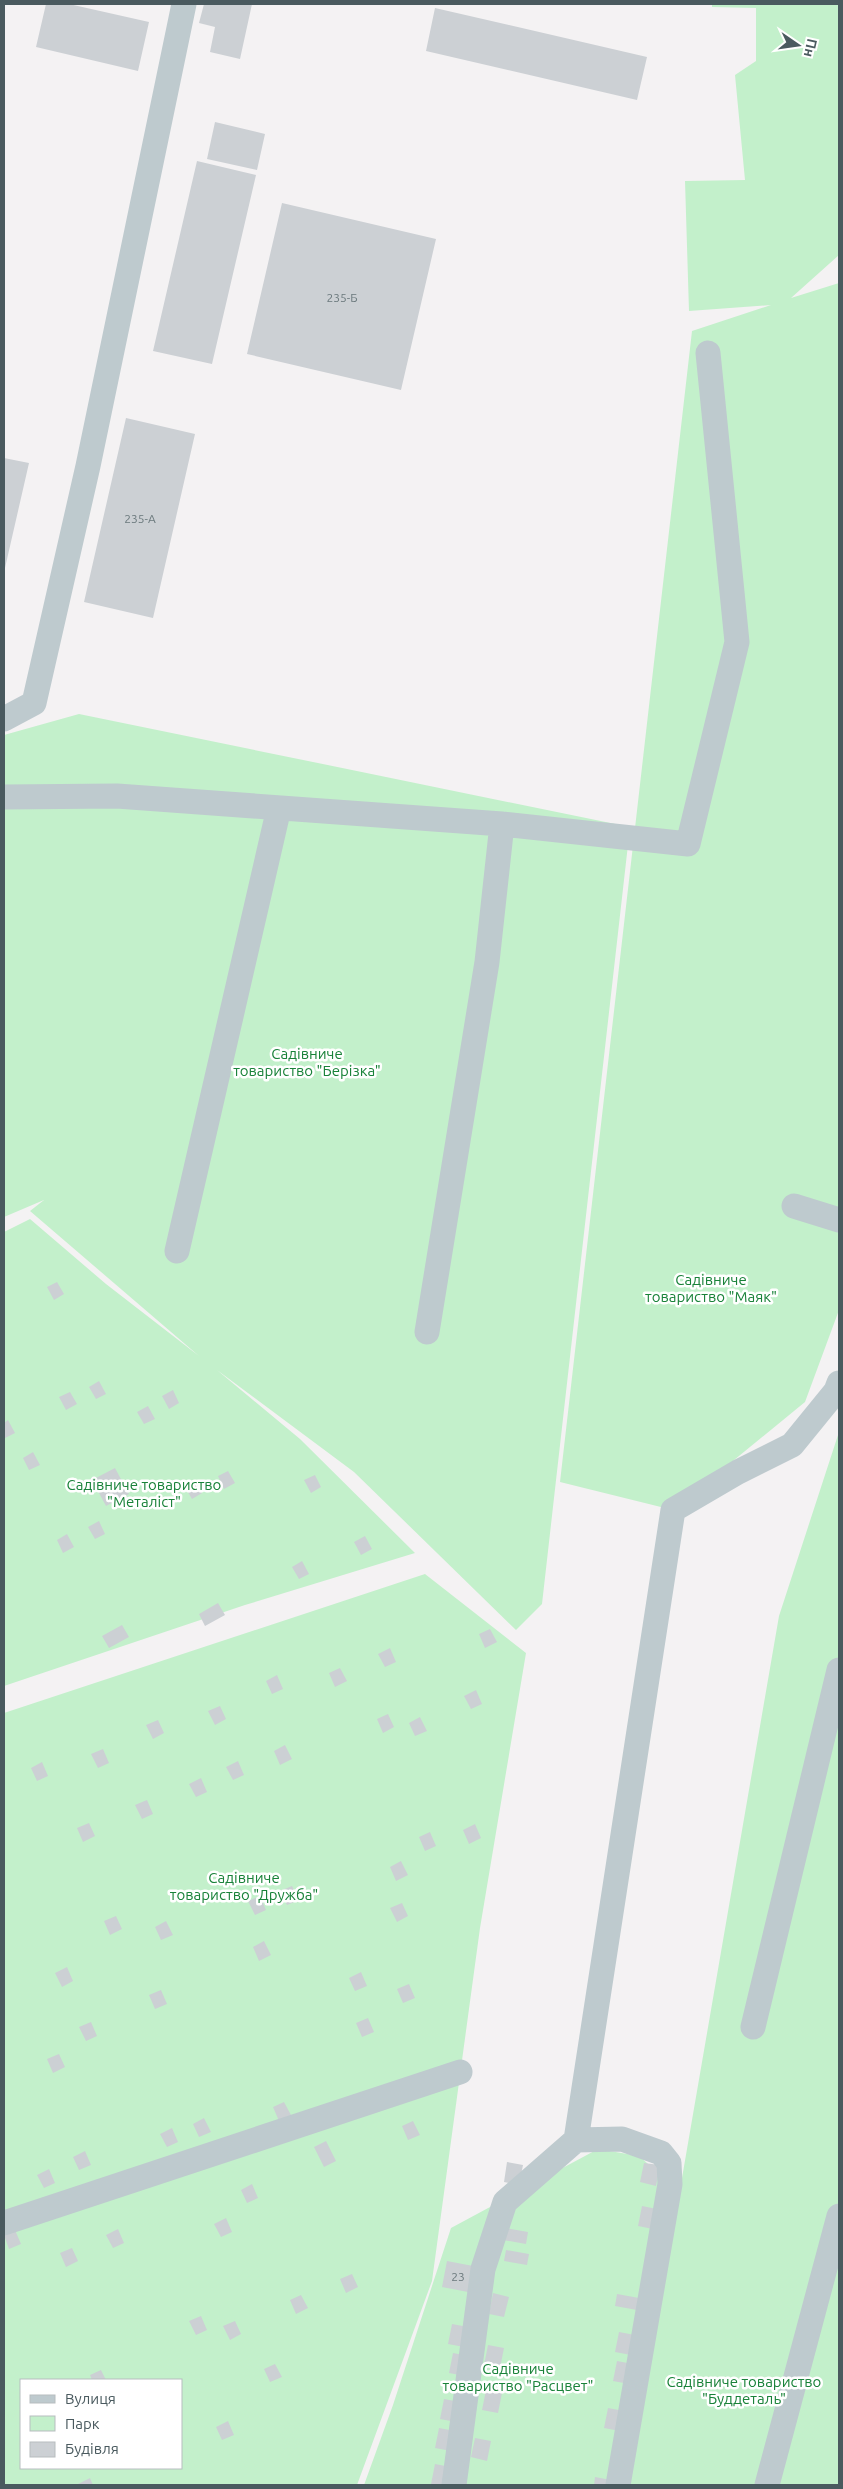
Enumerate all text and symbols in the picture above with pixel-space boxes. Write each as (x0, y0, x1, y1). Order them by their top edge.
north arrow (773, 20, 823, 70)
text: Пн (801, 37, 821, 59)
house number: 235-Б (326, 291, 358, 304)
house number: 235-А (124, 512, 156, 525)
park label: Садівниче товариство "Берізка" (233, 1045, 381, 1079)
park label: Садівниче товариство "Маяк" (645, 1271, 777, 1305)
park label: Садівниче товариство "Металіст" (67, 1476, 221, 1510)
park label: Садівниче товариство "Дружба" (170, 1869, 318, 1903)
house number: 23 (451, 2270, 465, 2283)
park label: Садівниче товариство "Расцвет" (443, 2360, 593, 2394)
park label: Садівниче товариство "Буддеталь" (667, 2373, 821, 2407)
legend (20, 2379, 182, 2469)
text: Вулиця (65, 2390, 116, 2407)
text: Парк (65, 2415, 100, 2432)
text: Будівля (65, 2440, 119, 2457)

